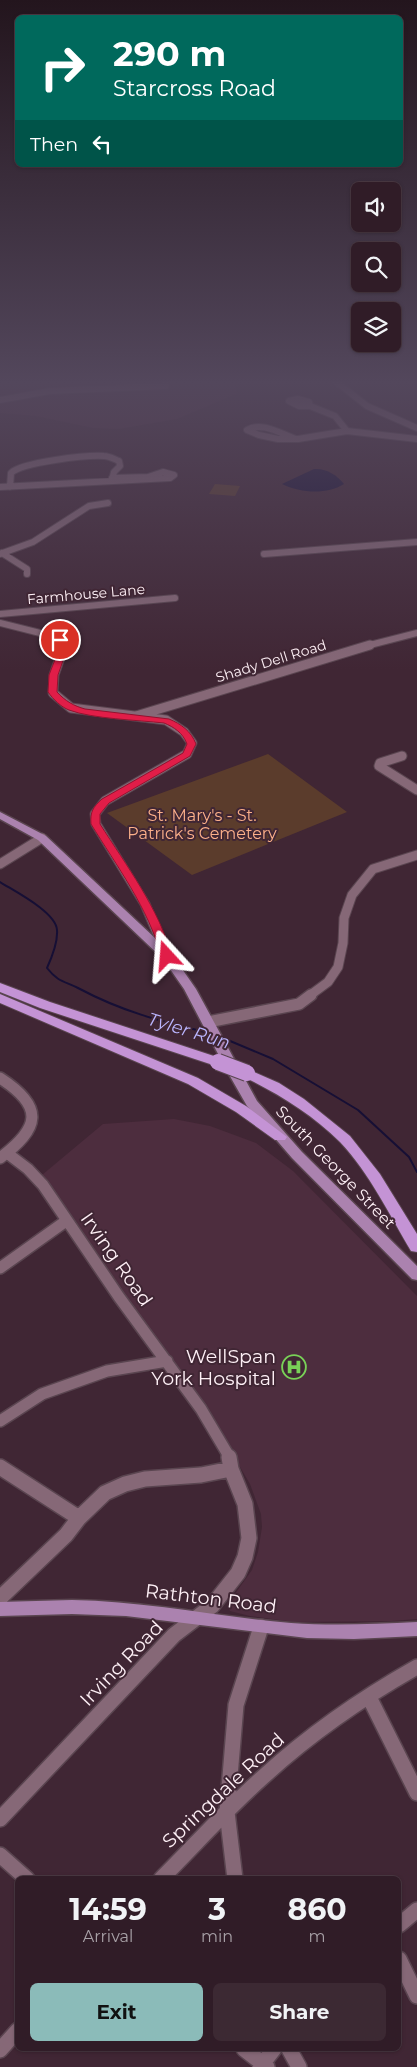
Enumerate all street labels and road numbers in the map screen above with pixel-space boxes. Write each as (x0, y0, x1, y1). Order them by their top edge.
street label: Farmhouse Lane (26, 580, 146, 608)
street label: Shady Dell Road (213, 636, 329, 686)
street label: South George Street (272, 1102, 400, 1233)
street label: Irving Road (76, 1208, 157, 1311)
street label: Rathton Road (144, 1579, 278, 1618)
street label: Irving Road (75, 1616, 168, 1711)
street label: Springdale Road (158, 1728, 289, 1853)

